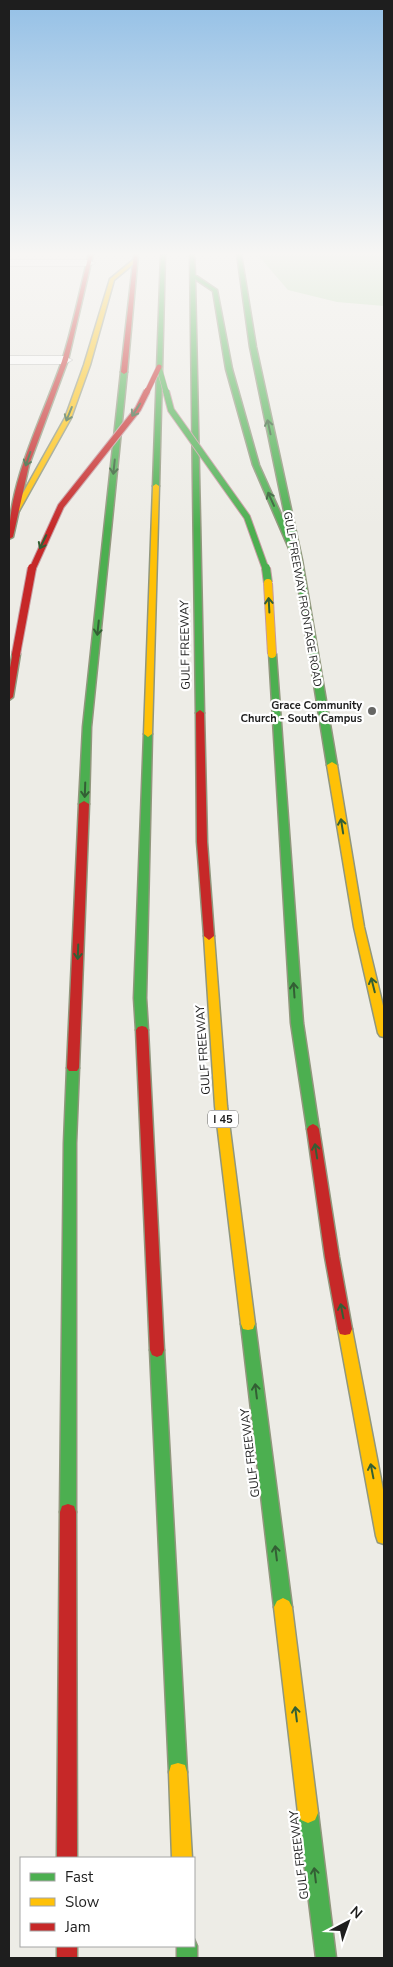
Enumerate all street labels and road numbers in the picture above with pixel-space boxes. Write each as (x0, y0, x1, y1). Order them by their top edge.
street label: GULF FREEWAY FRONTAGE ROAD (280, 510, 325, 688)
street label: GULF FREEWAY (176, 599, 194, 690)
street label: GULF FREEWAY (192, 1004, 214, 1095)
road number: I 45 (208, 1110, 238, 1128)
street label: GULF FREEWAY (236, 1407, 263, 1499)
street label: GULF FREEWAY (285, 1809, 312, 1901)

